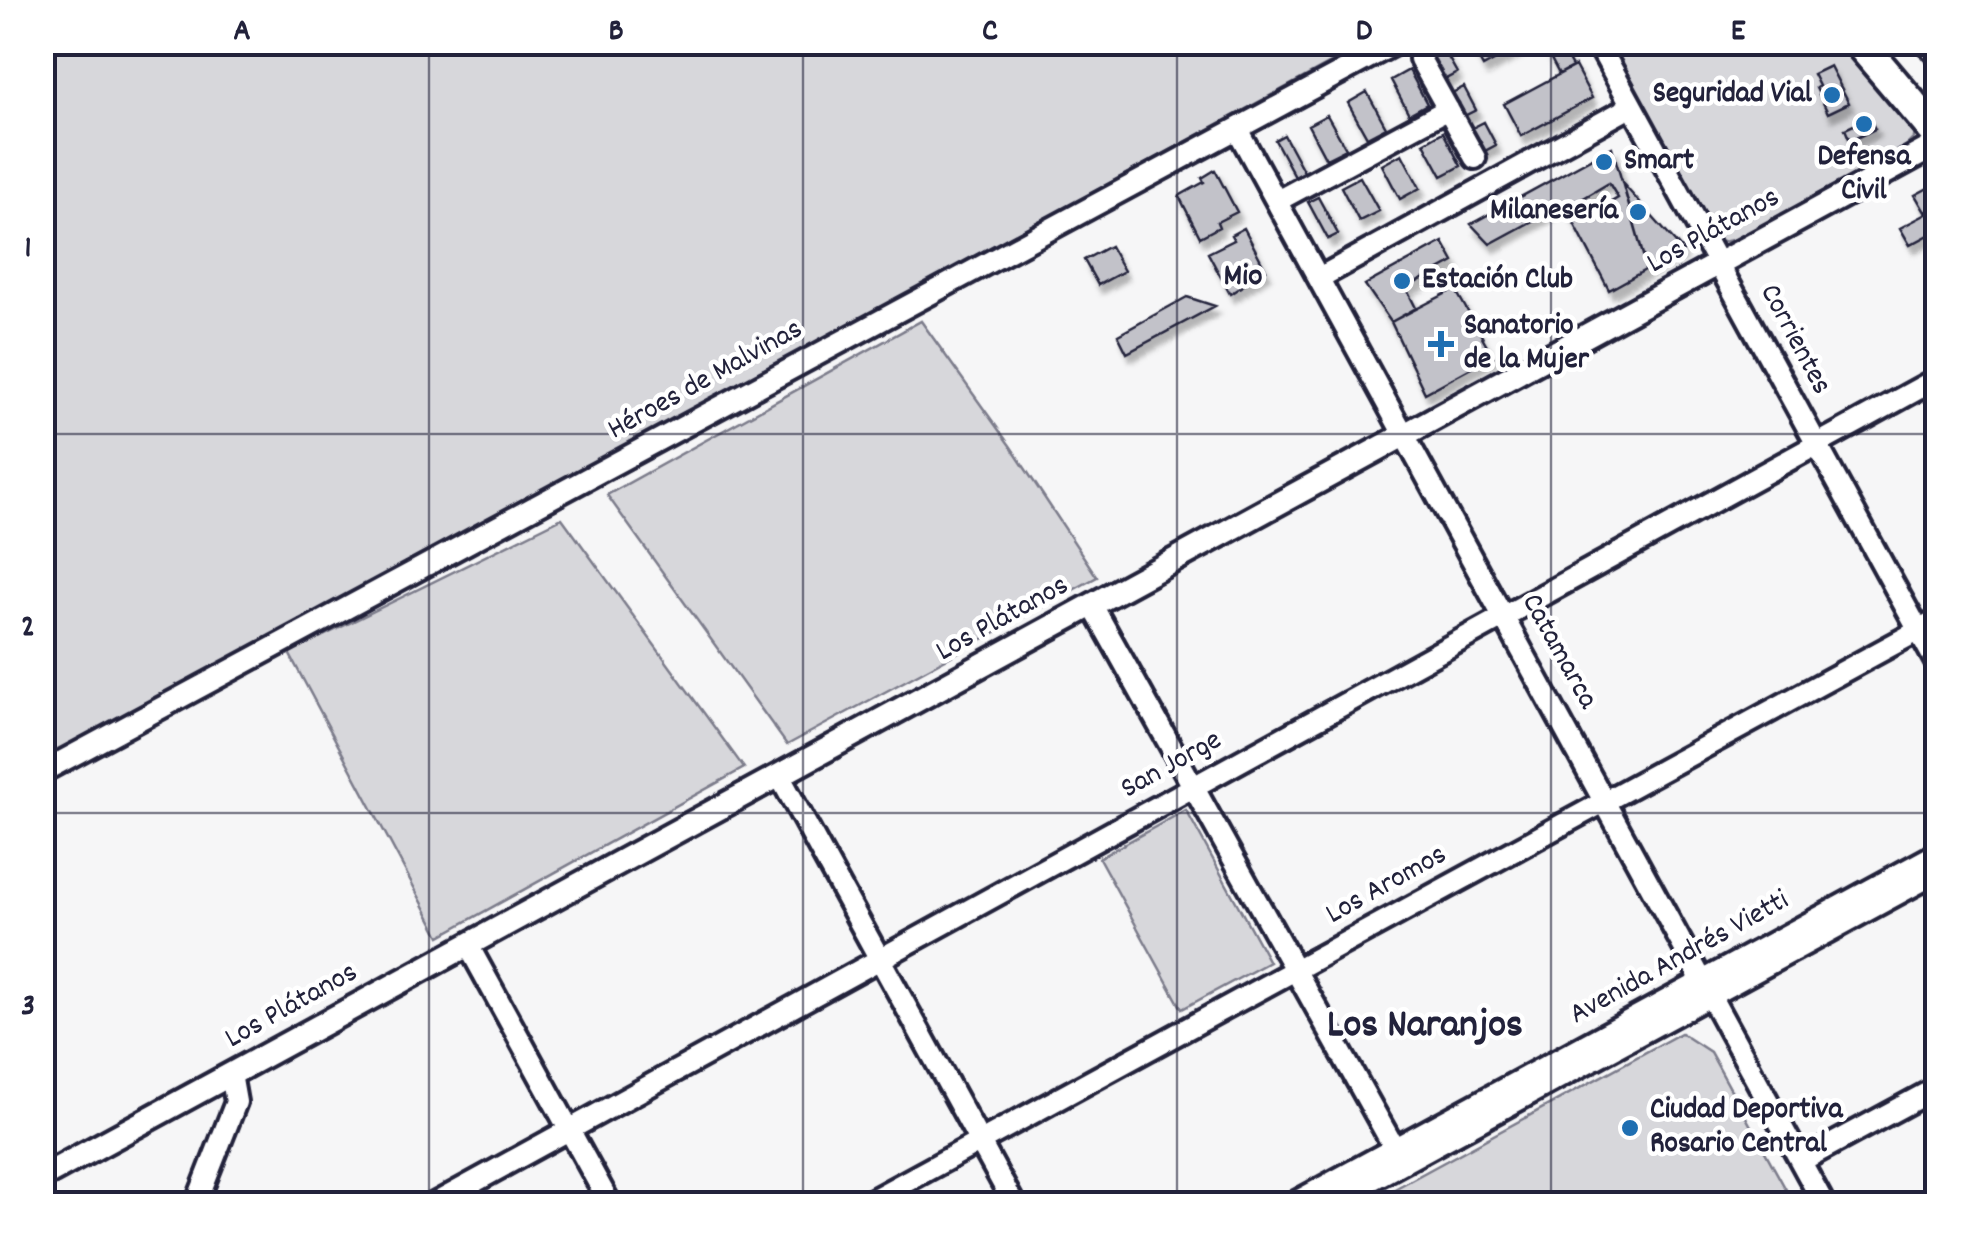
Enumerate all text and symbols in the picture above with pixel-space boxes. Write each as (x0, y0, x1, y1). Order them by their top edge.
text: A (233, 10, 251, 56)
text: B (608, 10, 624, 56)
text: C (982, 10, 998, 56)
text: D (1356, 10, 1373, 56)
text: E (1731, 10, 1746, 56)
place label: Seguridad Vial (1653, 74, 1813, 117)
marker: Seguridad Vial (1821, 84, 1843, 106)
marker: Defensa Civil (1853, 113, 1875, 135)
place label: Defensa Civil (1818, 137, 1911, 214)
place label: Smart (1624, 141, 1694, 184)
marker: Smart (1593, 151, 1615, 173)
street label: Los Plátanos (1640, 178, 1788, 286)
place label: Milanesería (1490, 191, 1619, 234)
marker: Milanesería (1627, 201, 1649, 223)
text: 1 (24, 227, 32, 273)
district label: Mio (1224, 255, 1262, 301)
place label: Estación Club (1422, 260, 1573, 303)
marker: Estación Club (1391, 270, 1413, 292)
street label: Corrientes (1747, 277, 1841, 403)
place label: Sanatorio de la Mujer (1464, 306, 1590, 383)
street label: Héroes de Malvinas (601, 310, 811, 452)
marker: Sanatorio de la Mujer (1428, 331, 1454, 357)
street label: Los Plátanos (929, 566, 1077, 674)
street label: Catamarca (1509, 586, 1608, 718)
text: 2 (21, 606, 35, 652)
street label: San Jorge (1114, 721, 1230, 811)
street label: Los Aromos (1319, 835, 1455, 937)
street label: Avenida Andrés Vietti (1562, 881, 1798, 1037)
street label: Los Plátanos (218, 953, 366, 1061)
text: 3 (21, 985, 35, 1031)
district label: Los Naranjos (1327, 999, 1523, 1056)
place label: Ciudad Deportiva Rosario Central (1650, 1090, 1843, 1167)
marker: Ciudad Deportiva Rosario Central (1619, 1117, 1641, 1139)

